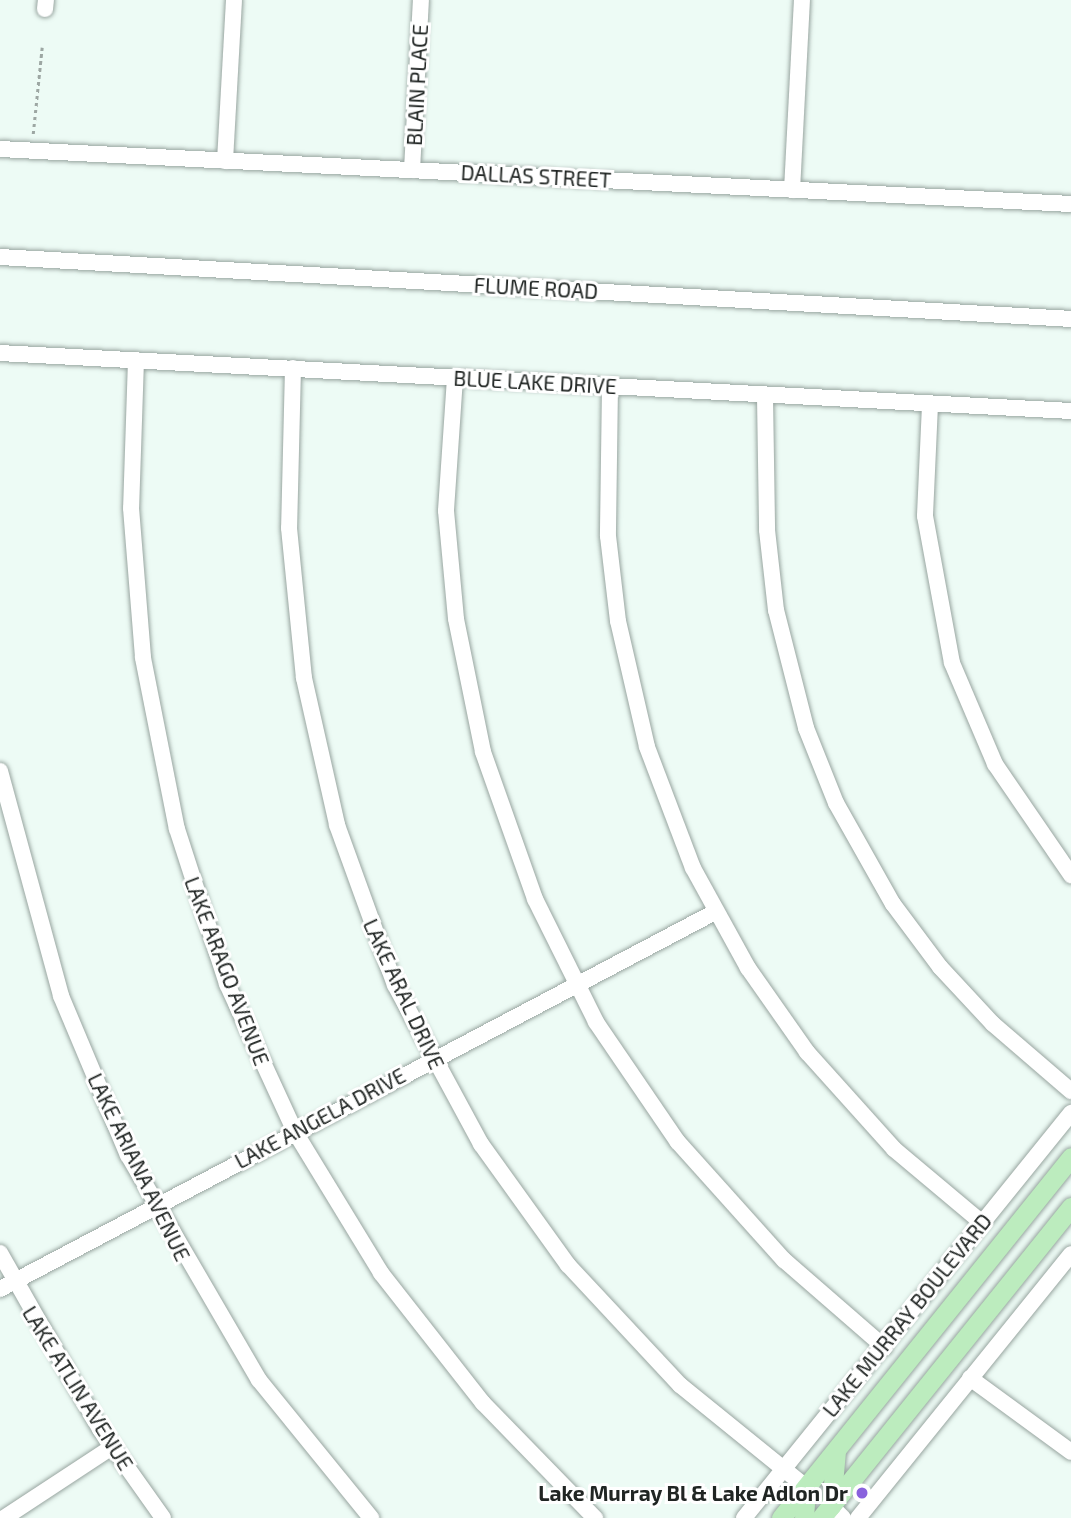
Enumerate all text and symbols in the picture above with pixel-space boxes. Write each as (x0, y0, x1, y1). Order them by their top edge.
street label: BLAIN PLACE (401, 24, 433, 146)
street label: DALLAS STREET (460, 159, 612, 193)
street label: FLUME ROAD (473, 272, 599, 304)
street label: BLUE LAKE DRIVE (453, 365, 617, 399)
street label: LAKE ARAGO AVENUE (179, 873, 275, 1069)
street label: LAKE ARAL DRIVE (358, 914, 450, 1074)
street label: LAKE ANGELA DRIVE (230, 1062, 410, 1174)
street label: LAKE ARIANA AVENUE (82, 1068, 196, 1266)
street label: LAKE MURRAY BOULEVARD (817, 1208, 997, 1422)
street label: LAKE ATLIN AVENUE (17, 1301, 139, 1475)
place label: Lake Murray Bl & Lake Adlon Dr (537, 1480, 848, 1506)
marker: Lake Murray Bl & Lake Adlon Dr (854, 1485, 870, 1501)

